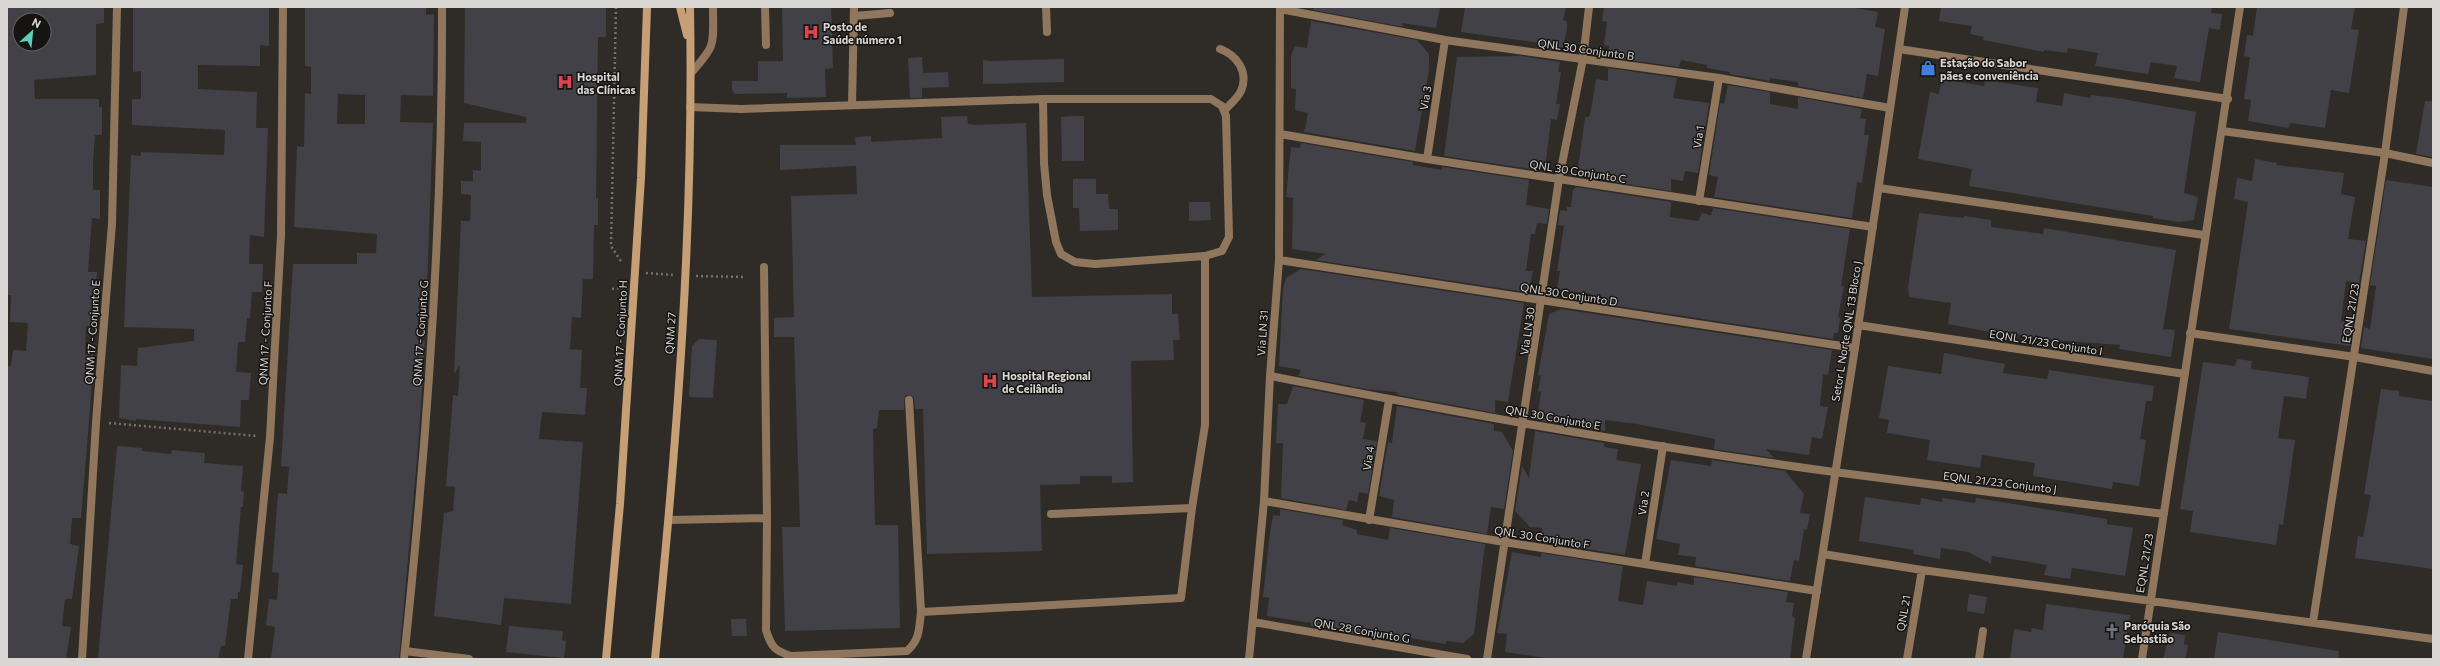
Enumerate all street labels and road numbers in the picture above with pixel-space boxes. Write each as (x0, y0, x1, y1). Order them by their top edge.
street label: QNL 30 Conjunto B (1537, 36, 1635, 62)
street label: Via 3 (1417, 85, 1433, 111)
street label: Via 1 (1690, 125, 1706, 149)
street label: QNL 30 Conjunto C (1529, 157, 1627, 185)
street label: Setor L Norte QNL 13 Bloco J (1828, 260, 1865, 402)
street label: QNM 17 - Conjunto E (82, 279, 102, 385)
street label: QNM 17 - Conjunto G (410, 280, 430, 386)
street label: QNM 17 - Conjunto H (611, 280, 629, 386)
street label: QNL 30 Conjunto D (1520, 280, 1618, 308)
street label: QNM 17 - Conjunto F (256, 281, 274, 385)
street label: EQNL 21/23 (2339, 282, 2361, 344)
street label: Via LN 30 (1517, 306, 1537, 356)
street label: Via LN 31 (1254, 310, 1270, 356)
street label: QNM 27 (662, 312, 678, 354)
street label: EQNL 21/23 Conjunto I (1989, 327, 2103, 357)
street label: QNL 30 Conjunto E (1504, 402, 1602, 432)
street label: Via 4 (1360, 444, 1376, 471)
street label: EQNL 21/23 Conjunto J (1942, 469, 2058, 496)
street label: Via 2 (1635, 490, 1651, 516)
street label: QNL 30 Conjunto F (1493, 523, 1591, 551)
street label: EQNL 21/23 (2133, 532, 2155, 594)
street label: QNL 21 (1893, 594, 1913, 632)
street label: QNL 28 Conjunto G (1313, 615, 1411, 645)

